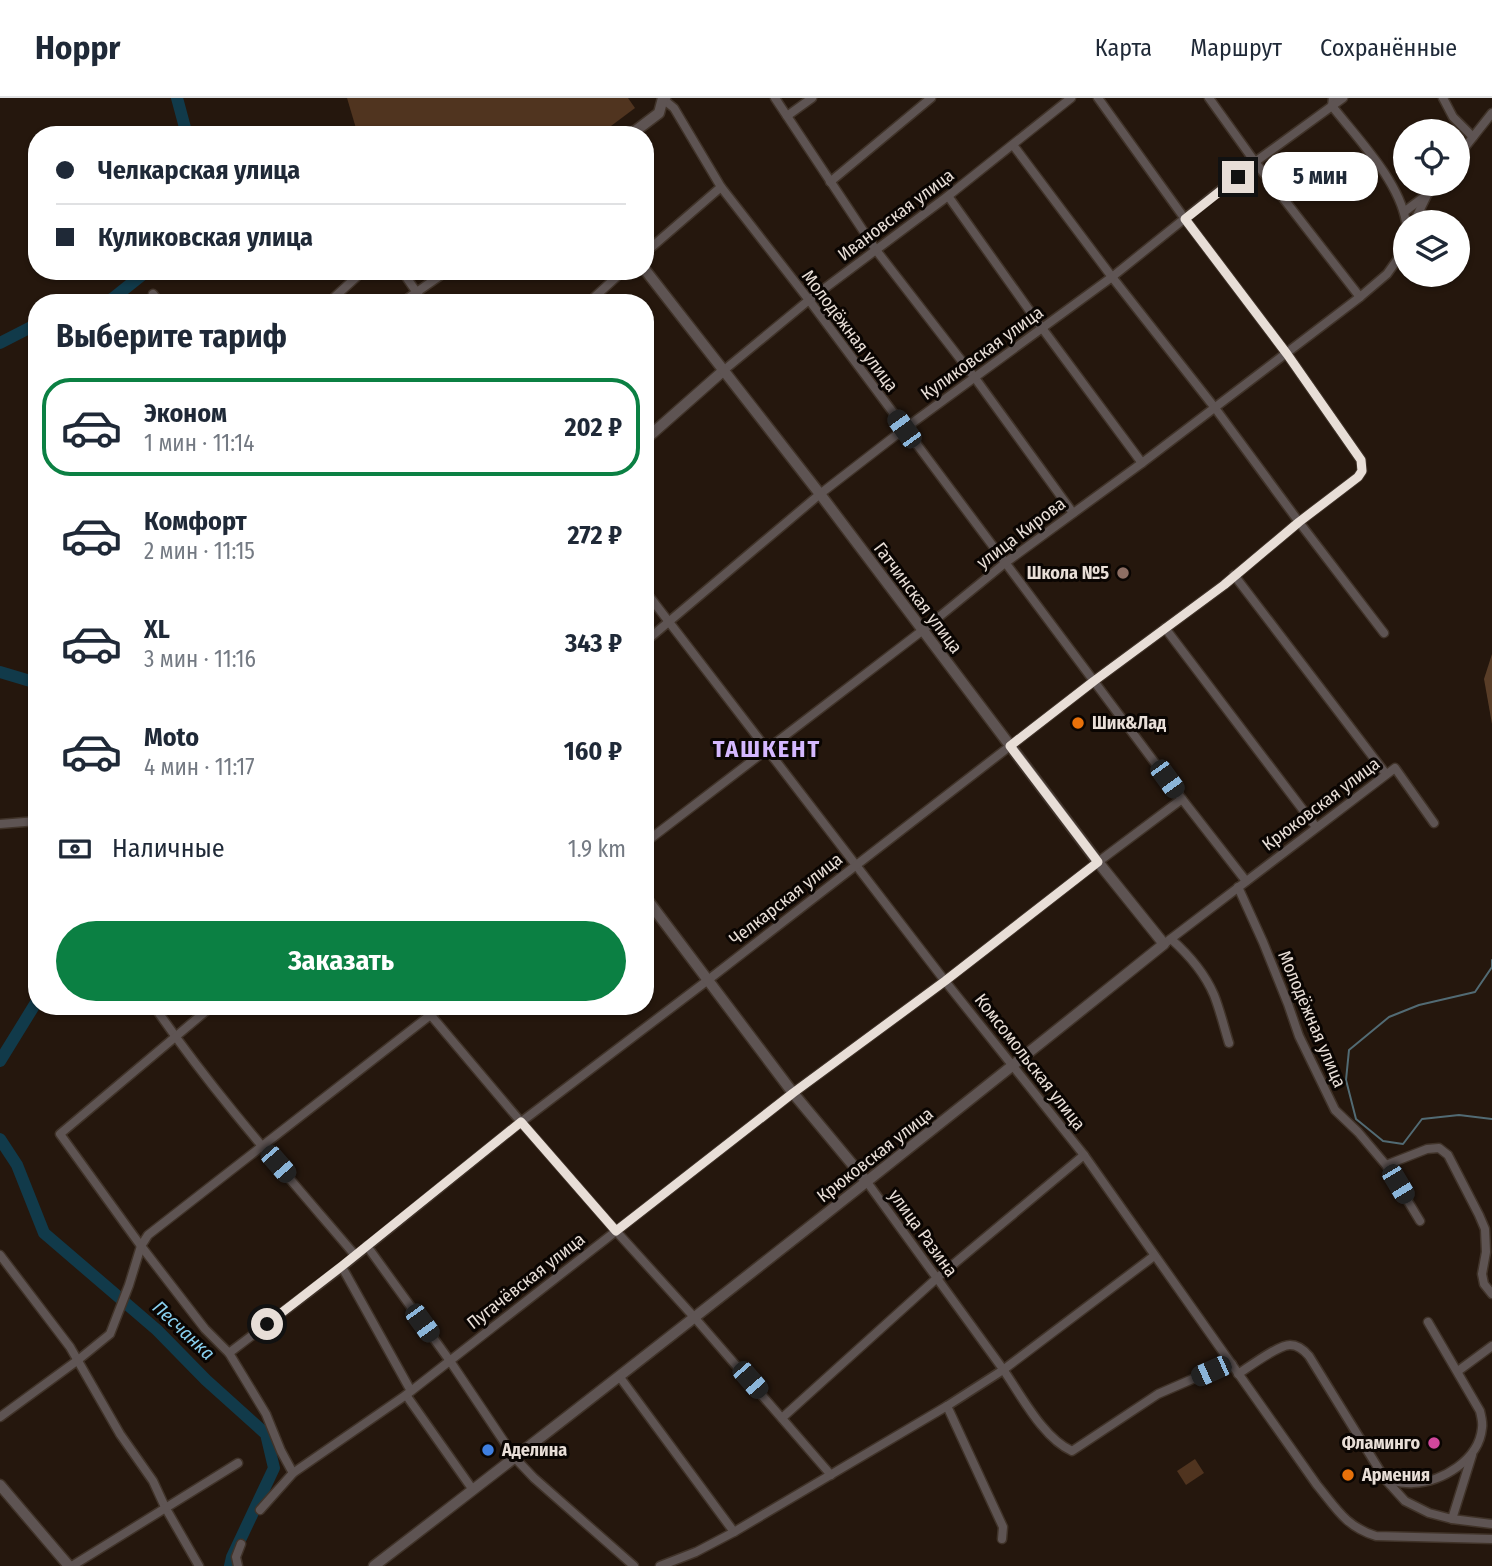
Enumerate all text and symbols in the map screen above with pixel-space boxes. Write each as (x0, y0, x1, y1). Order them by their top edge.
text: Hoppr (35, 28, 120, 68)
text: Карта (1095, 34, 1152, 62)
text: Маршрут (1190, 34, 1282, 62)
text: Сохранённые (1320, 34, 1457, 62)
map controls (1393, 119, 1470, 287)
button: locate (1393, 119, 1470, 196)
callout: 5 мин (1262, 153, 1378, 202)
text: Челкарская улица (98, 155, 300, 186)
route end (1222, 161, 1254, 193)
text: 5 мин (1293, 162, 1347, 190)
street label: Ивановская улица (834, 164, 959, 266)
button: layers (1393, 210, 1470, 287)
text: Куликовская улица (98, 222, 313, 253)
street label: Молодёжная улица (797, 266, 903, 396)
street label: Куликовская улица (917, 301, 1048, 405)
text: Выберите тариф (56, 317, 287, 355)
icon: car (60, 396, 123, 459)
text: Эконом (144, 398, 227, 429)
car (884, 406, 925, 452)
text: 202 ₽ (564, 412, 622, 443)
text: 1 мин · 11:14 (144, 429, 254, 457)
street label: улица Кирова (972, 492, 1070, 573)
icon: car (60, 504, 123, 567)
text: Комфорт (144, 506, 247, 537)
text: 272 ₽ (568, 520, 622, 551)
text: 2 мин · 11:15 (144, 537, 255, 565)
street label: Гатчинская улица (869, 538, 967, 658)
place label: Школа №5 (1027, 562, 1109, 584)
marker: Школа №5 (1115, 565, 1131, 581)
icon: car (60, 612, 123, 675)
text: XL (144, 614, 170, 645)
text: 343 ₽ (565, 628, 622, 659)
text: 3 мин · 11:16 (144, 645, 256, 673)
place label: Шик&Лад (1092, 712, 1166, 734)
marker: Шик&Лад (1070, 715, 1086, 731)
icon: car (60, 720, 123, 783)
text: Moto (144, 722, 199, 753)
district label: ТАШКЕНТ (713, 735, 821, 763)
text: 160 ₽ (564, 736, 622, 767)
street label: Крюковская улица (1258, 752, 1384, 855)
text: 4 мин · 11:17 (144, 753, 255, 781)
car (1147, 756, 1188, 802)
icon: cash (56, 830, 94, 868)
text: Наличные (112, 833, 225, 864)
text: 1.9 km (568, 835, 626, 863)
street label: Челкарская улица (725, 848, 847, 950)
button: Заказать (56, 921, 626, 1001)
street label: Молодёжная улица (1273, 947, 1351, 1091)
street label: Комсомольская улица (970, 989, 1090, 1135)
street label: Крюковская улица (812, 1103, 938, 1207)
car (257, 1141, 300, 1187)
car (1379, 1161, 1418, 1207)
street label: улица Разина (884, 1185, 962, 1281)
street label: Пугачёвская улица (463, 1228, 590, 1334)
water label: Песчанка (148, 1296, 220, 1365)
car (402, 1300, 443, 1346)
route start (251, 1308, 283, 1340)
car (1188, 1353, 1235, 1389)
car (729, 1357, 772, 1403)
place label: Фламинго (1342, 1432, 1420, 1454)
marker: Фламинго (1426, 1435, 1442, 1451)
place label: Аделина (501, 1439, 567, 1461)
marker: Аделина (480, 1442, 496, 1458)
place label: Армения (1361, 1464, 1430, 1486)
marker: Армения (1340, 1467, 1356, 1483)

